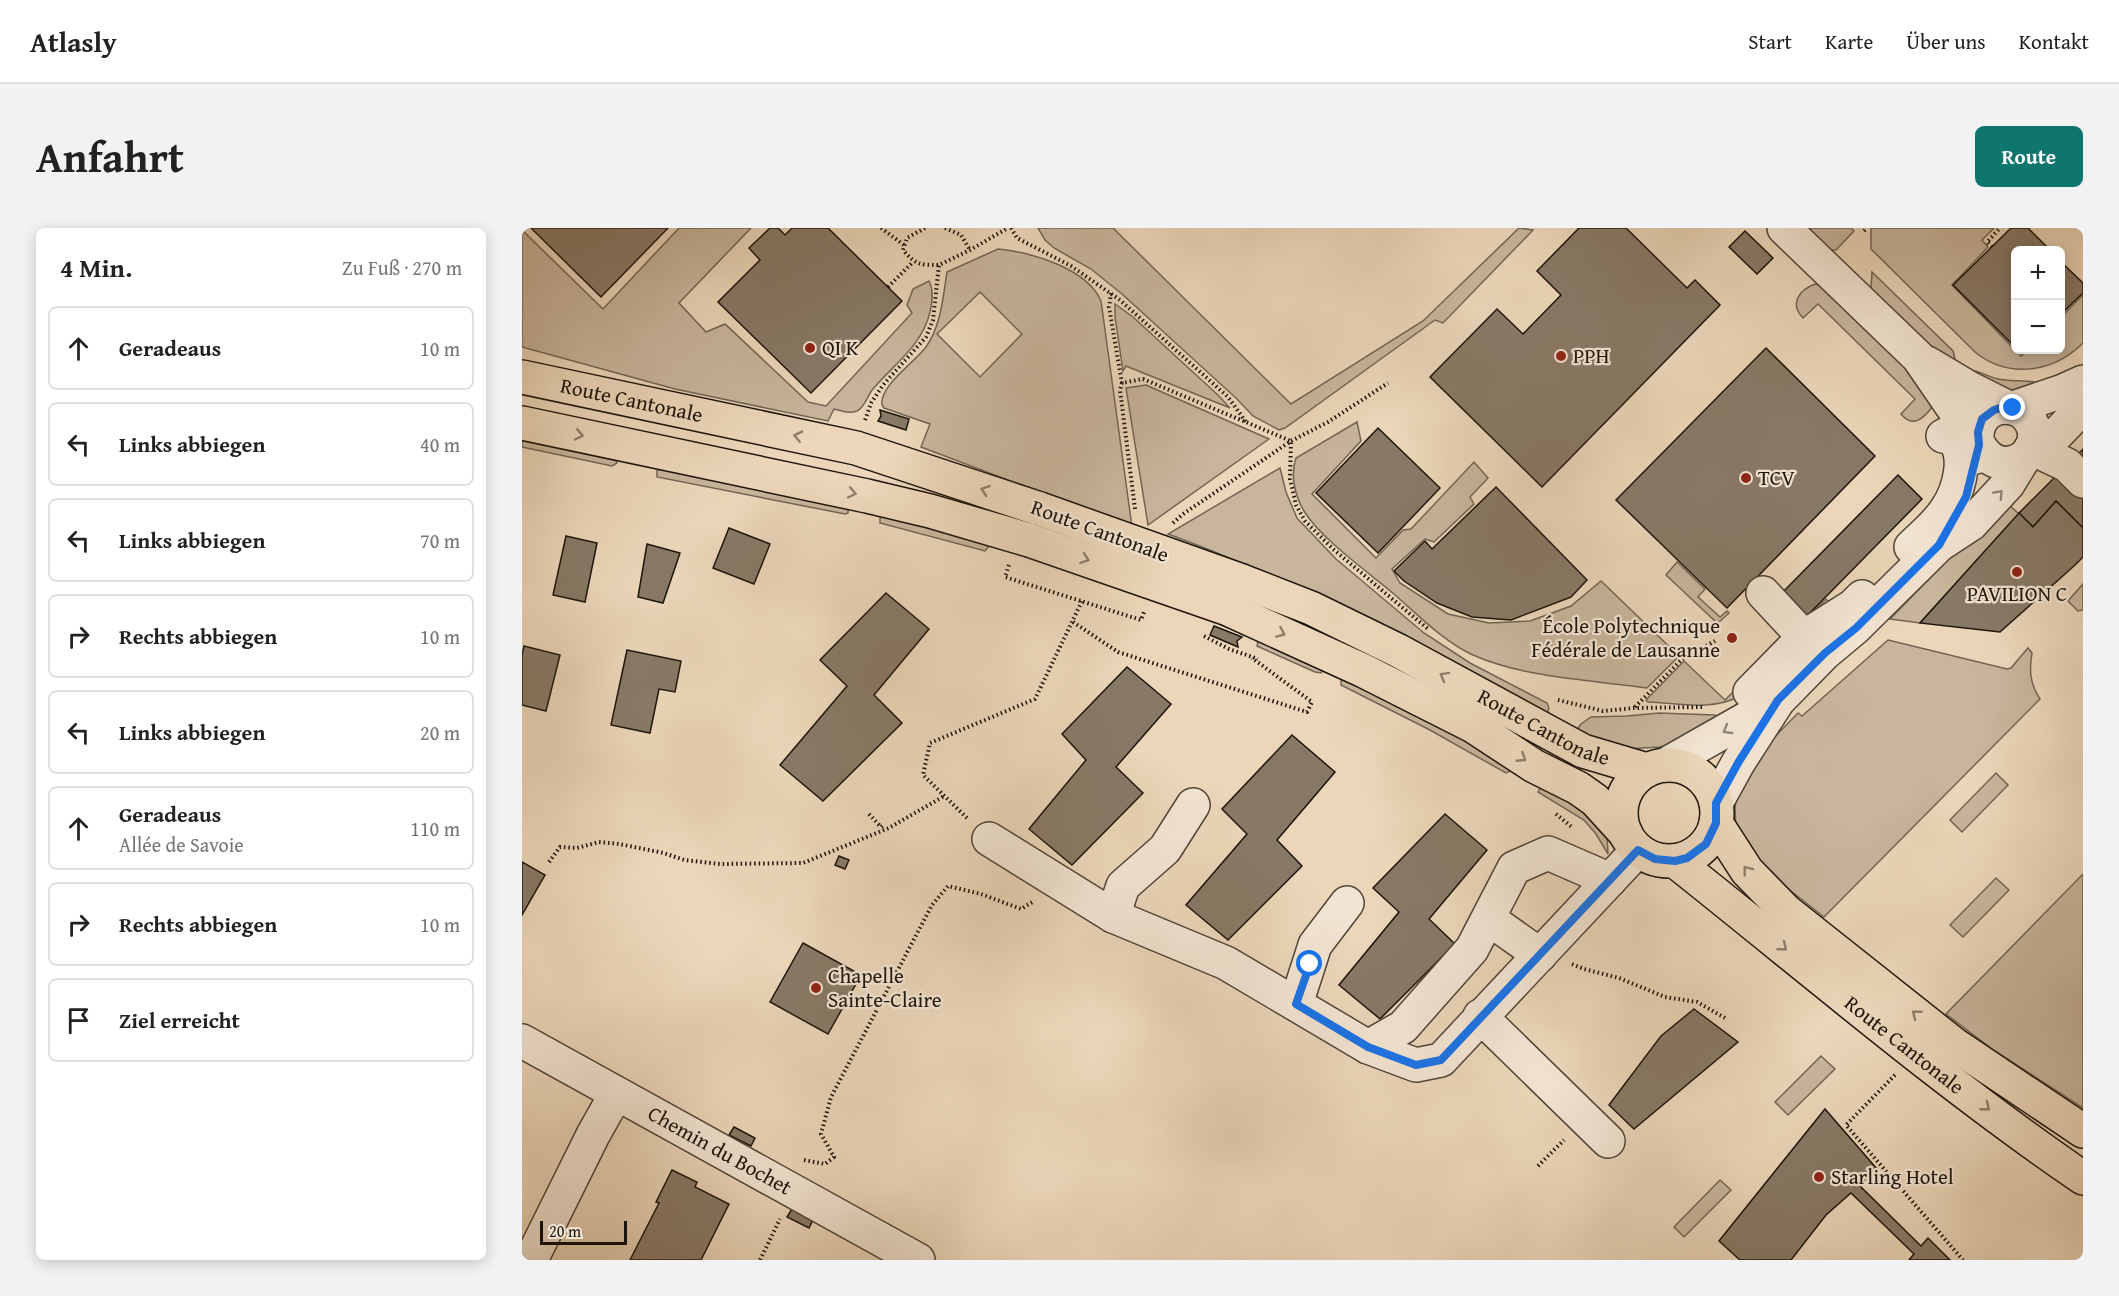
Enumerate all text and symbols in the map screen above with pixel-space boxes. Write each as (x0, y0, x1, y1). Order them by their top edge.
text: Atlasly (30, 21, 117, 62)
text: Start (1748, 26, 1792, 57)
text: Karte (1825, 26, 1873, 57)
text: Über uns (1906, 26, 1986, 57)
text: Kontakt (2019, 26, 2089, 57)
text: Anfahrt (36, 126, 184, 187)
button: Route (1975, 126, 2083, 187)
map controls (2011, 246, 2065, 354)
button: + (2011, 246, 2065, 300)
text: 4 Min. (60, 248, 132, 287)
text: Zu Fuß · 270 m (342, 253, 462, 282)
button: − (2011, 300, 2065, 354)
icon: ahead (62, 332, 95, 365)
text: Geradeaus (119, 332, 221, 364)
place label: QI K (822, 332, 859, 363)
text: 10 m (420, 334, 460, 363)
place label: PPH (1573, 340, 1610, 371)
marker: QI K (803, 341, 817, 355)
marker: PPH (1554, 349, 1568, 363)
street label: Route Cantonale (558, 370, 706, 430)
route end (1999, 394, 2025, 420)
icon: left (62, 428, 95, 461)
text: Links abbiegen (119, 428, 265, 460)
one-way arrow (574, 428, 584, 441)
text: 40 m (420, 430, 460, 459)
one-way arrow (793, 430, 803, 443)
place label: TCV (1758, 462, 1795, 493)
marker: TCV (1739, 471, 1753, 485)
one-way arrow (980, 485, 991, 498)
one-way arrow (847, 486, 857, 499)
one-way arrow (1992, 490, 2003, 501)
street label: Route Cantonale (1027, 491, 1174, 570)
icon: left (62, 524, 95, 557)
text: Links abbiegen (119, 524, 265, 556)
text: 70 m (420, 526, 460, 555)
one-way arrow (1079, 552, 1090, 565)
marker: PAVILION C (2010, 565, 2024, 579)
place label: PAVILION C (1967, 578, 2067, 609)
place label: École Polytechnique Fédérale de Lausanne (1531, 610, 1720, 665)
icon: right (62, 620, 95, 653)
text: Rechts abbiegen (119, 620, 277, 652)
text: 10 m (420, 622, 460, 651)
one-way arrow (1275, 626, 1286, 638)
marker: École Polytechnique Fédérale de Lausanne (1725, 631, 1739, 645)
one-way arrow (1439, 672, 1450, 683)
street label: Route Cantonale (1472, 681, 1614, 773)
icon: left (62, 716, 95, 749)
text: Links abbiegen (119, 716, 265, 748)
text: 20 m (420, 718, 460, 747)
one-way arrow (1723, 722, 1733, 734)
one-way arrow (1515, 751, 1526, 762)
text: Geradeaus (119, 798, 221, 830)
icon: ahead (62, 812, 95, 845)
text: 110 m (410, 814, 460, 843)
text: Allée de Savoie (119, 830, 244, 859)
one-way arrow (1744, 865, 1755, 876)
icon: right (62, 908, 95, 941)
text: Rechts abbiegen (119, 908, 277, 940)
text: 10 m (420, 910, 460, 939)
one-way arrow (1776, 939, 1787, 950)
route start (1296, 950, 1322, 976)
place label: Chapelle Sainte-Claire (828, 960, 942, 1015)
marker: Chapelle Sainte-Claire (809, 981, 823, 995)
street label: Route Cantonale (1838, 988, 1971, 1102)
icon: arrive (62, 1004, 95, 1037)
text: Ziel erreicht (119, 1004, 240, 1036)
one-way arrow (1911, 1011, 1922, 1022)
street label: Chemin du Bochet (642, 1098, 798, 1203)
one-way arrow (1979, 1099, 1990, 1110)
place label: Starling Hotel (1831, 1161, 1954, 1192)
marker: Starling Hotel (1812, 1170, 1826, 1184)
scale bar (540, 1218, 627, 1246)
text: 20 m (549, 1219, 581, 1243)

